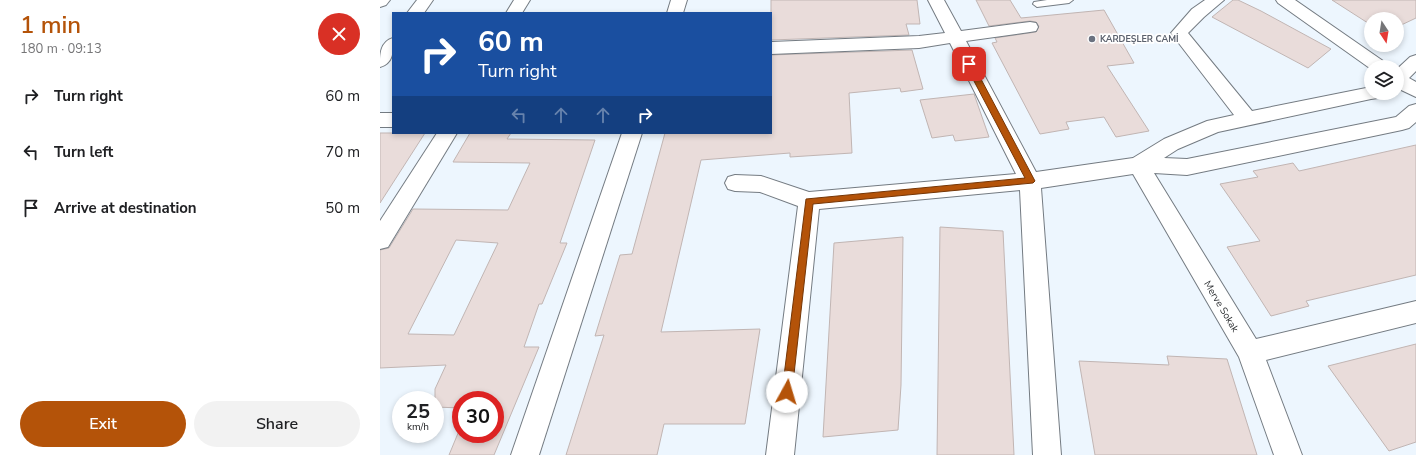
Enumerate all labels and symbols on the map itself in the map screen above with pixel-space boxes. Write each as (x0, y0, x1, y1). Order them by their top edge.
north arrow (1364, 12, 1404, 52)
place label: KARDEŞLER CAMİ (1100, 33, 1179, 45)
marker: KARDEŞLER CAMİ (1087, 34, 1097, 44)
pin (952, 47, 986, 81)
street label: Merve Sokak (1200, 278, 1243, 336)
position arrow (766, 371, 808, 413)
speed limit sign: 30 (452, 391, 504, 443)

